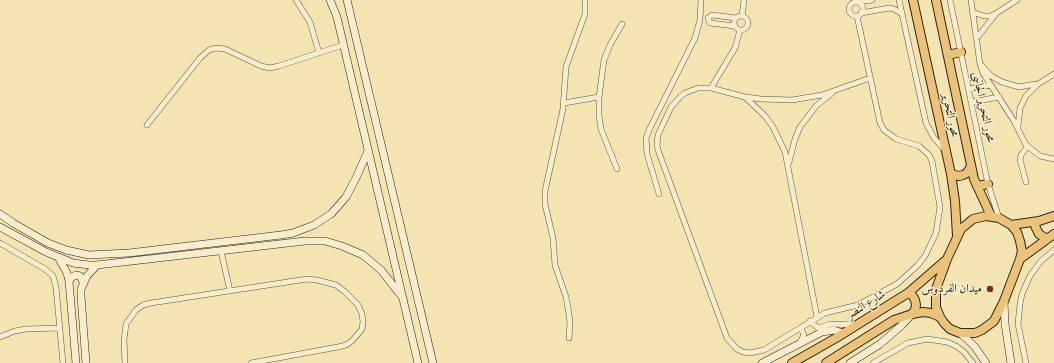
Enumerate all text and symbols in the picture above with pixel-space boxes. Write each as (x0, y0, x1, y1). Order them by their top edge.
street label: محور التحرير الجانبى (968, 70, 998, 144)
street label: محور التحرير (938, 92, 962, 138)
place label: ميدان الفردوس (921, 282, 982, 296)
marker: ميدان الفردوس (985, 284, 995, 294)
street label: شارع النصر (844, 287, 888, 323)

